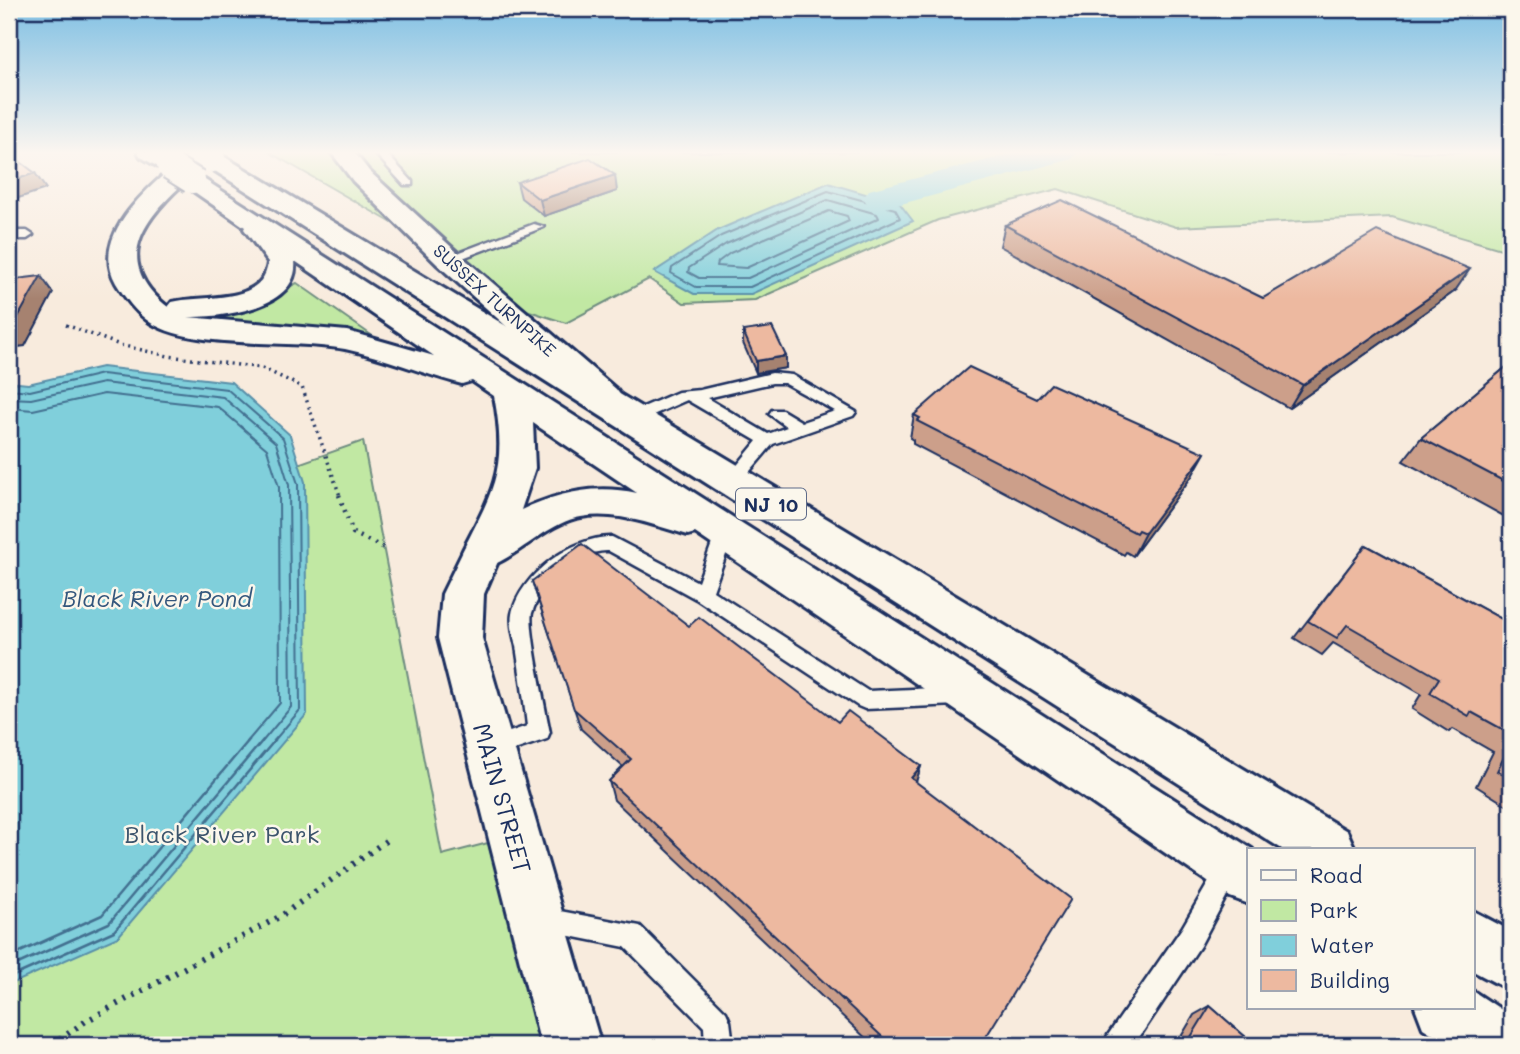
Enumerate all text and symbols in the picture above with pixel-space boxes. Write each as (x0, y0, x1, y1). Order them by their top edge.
street label: SUSSEX TURNPIKE (428, 238, 562, 362)
road number: NJ 10 (736, 489, 806, 520)
water label: Black River Pond (62, 583, 253, 613)
street label: MAIN STREET (467, 719, 539, 877)
park label: Black River Park (125, 818, 319, 849)
legend (1247, 848, 1474, 1009)
text: Road (1310, 861, 1362, 888)
text: Park (1310, 896, 1358, 923)
text: Water (1310, 931, 1374, 958)
text: Building (1310, 966, 1390, 993)

